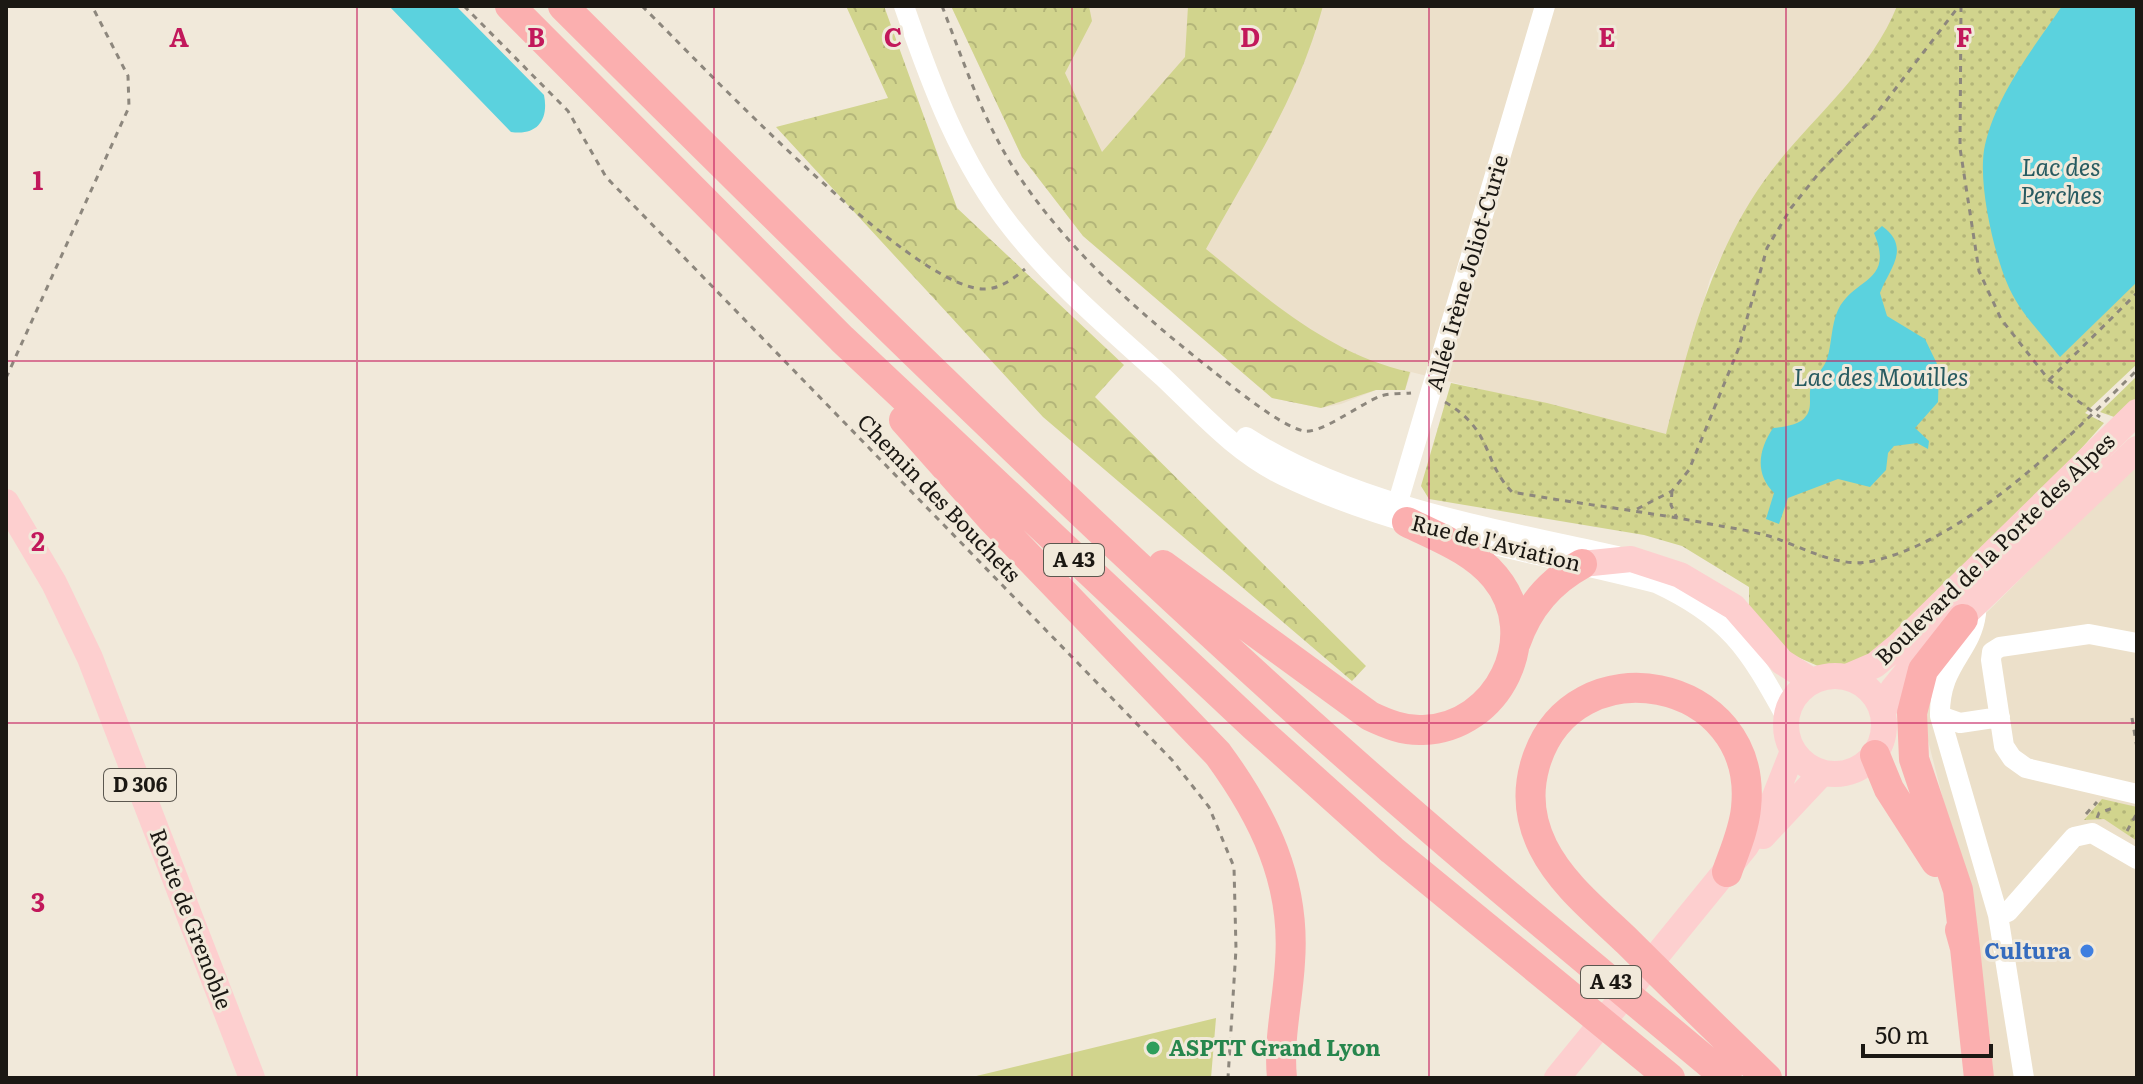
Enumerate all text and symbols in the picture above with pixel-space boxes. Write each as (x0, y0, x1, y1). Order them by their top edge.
text: A (169, 16, 189, 55)
text: B (527, 16, 545, 55)
text: C (884, 16, 902, 55)
text: D (1240, 16, 1260, 55)
text: E (1598, 16, 1616, 55)
text: F (1956, 16, 1972, 55)
water label: Lac des Perches (2020, 148, 2102, 211)
street label: Allée Irène Joliot-Curie (1416, 150, 1515, 395)
text: 1 (33, 159, 44, 198)
water label: Lac des Mouilles (1794, 358, 1968, 393)
street label: Chemin des Bouchets (851, 405, 1029, 589)
street label: Boulevard de la Porte des Alpes (1867, 424, 2121, 672)
street label: Rue de l'Aviation (1408, 505, 1585, 579)
text: 2 (31, 520, 45, 559)
road number: A 43 (1044, 544, 1104, 576)
road number: D 306 (104, 769, 176, 801)
street label: Route de Grenoble (143, 823, 242, 1014)
text: 3 (31, 881, 45, 920)
place label: Cultura (1984, 933, 2071, 966)
marker: Cultura (2078, 942, 2096, 960)
road number: A 43 (1581, 966, 1641, 998)
scale bar (1863, 1008, 1991, 1058)
text: 50 m (1875, 1016, 1929, 1051)
place label: ASPTT Grand Lyon (1169, 1030, 1381, 1063)
marker: ASPTT Grand Lyon (1144, 1039, 1162, 1057)

